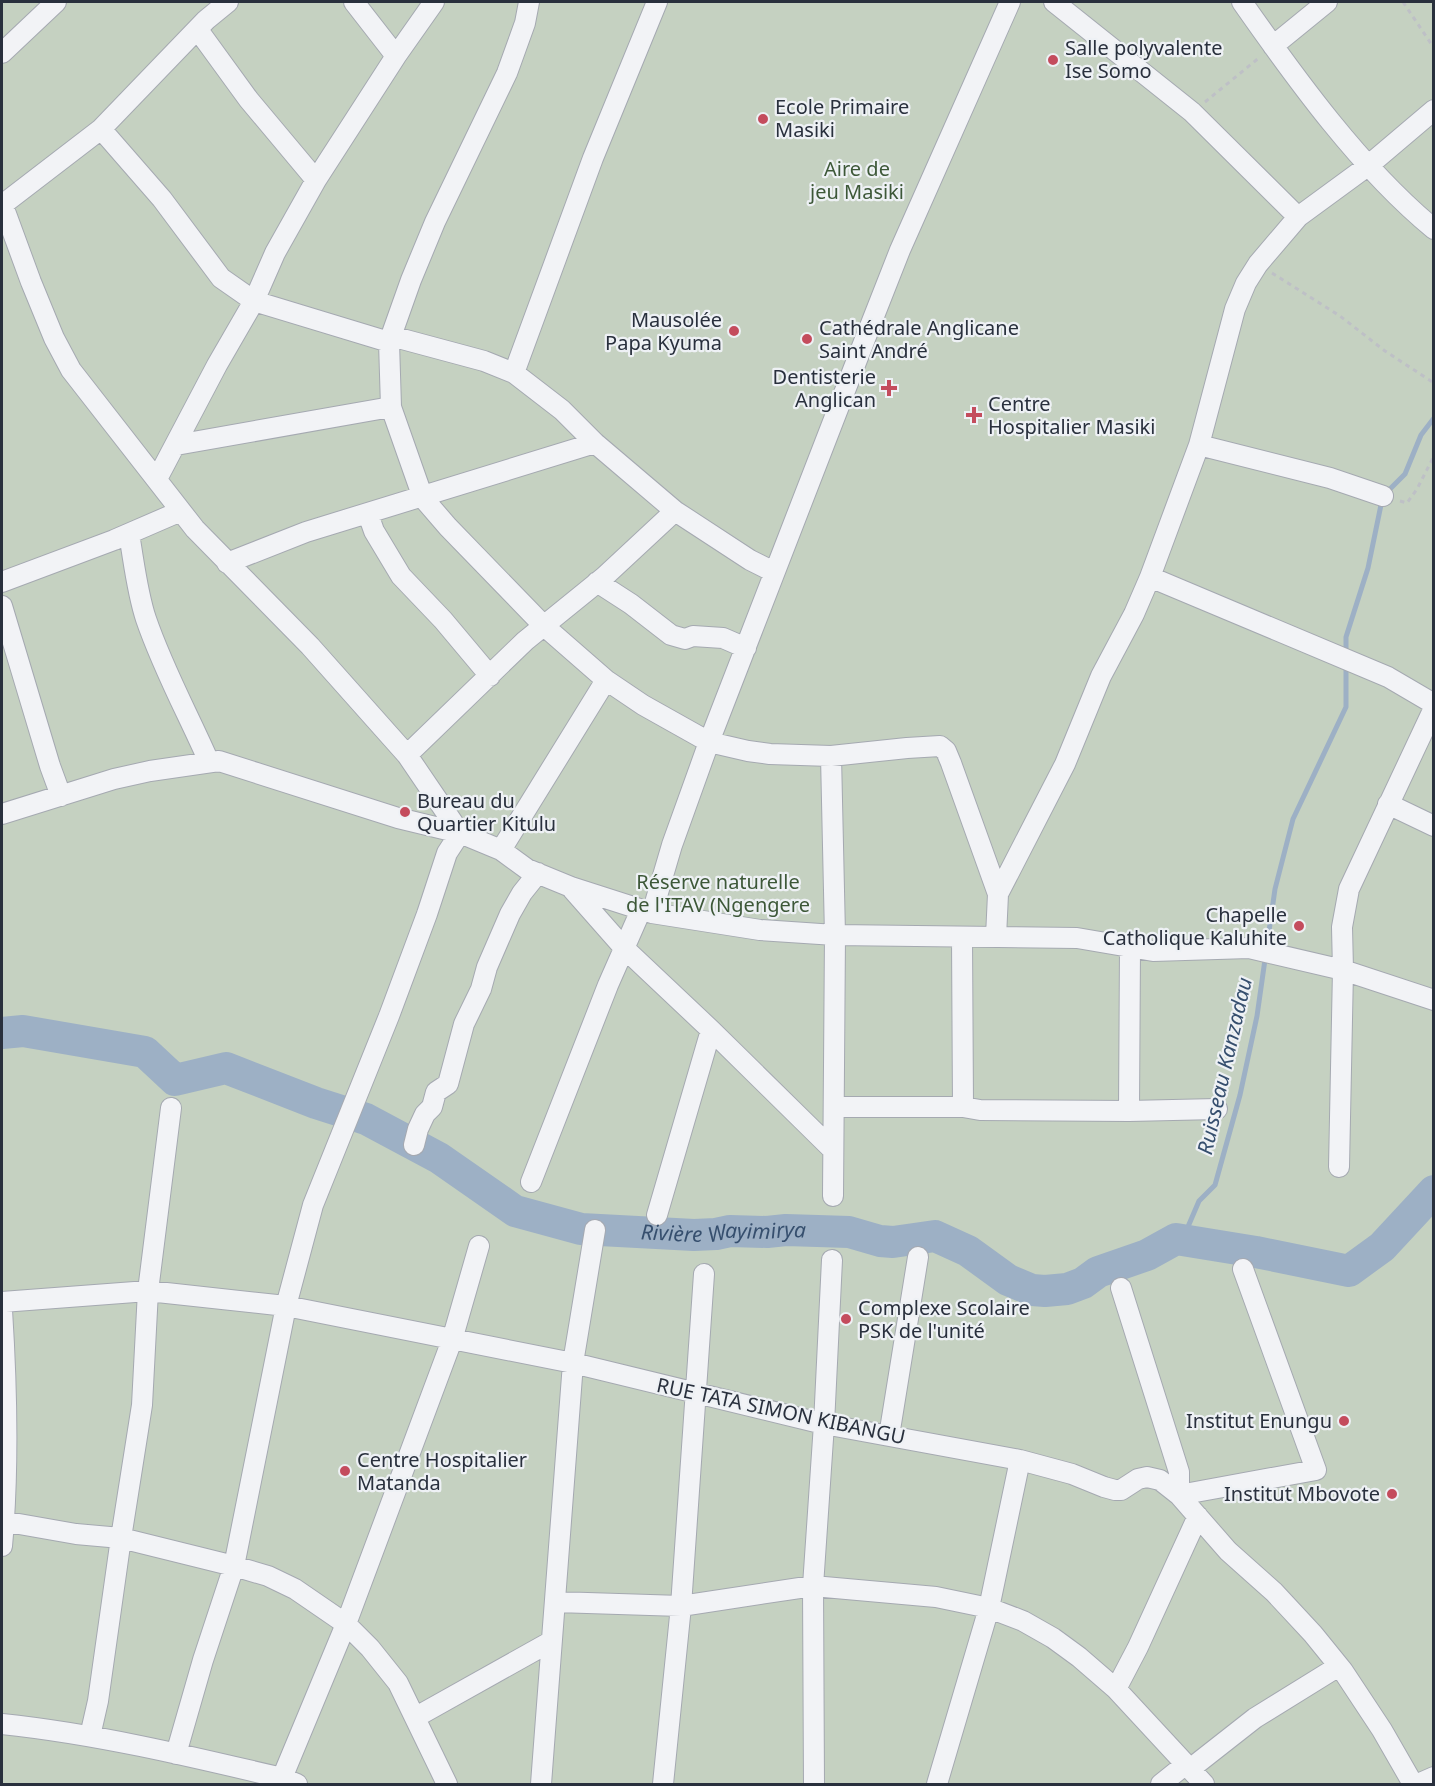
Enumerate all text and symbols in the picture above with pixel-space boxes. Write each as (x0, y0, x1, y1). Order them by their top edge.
place label: Salle polyvalente Ise Somo (1065, 34, 1222, 84)
marker: Salle polyvalente Ise Somo (1046, 53, 1060, 67)
place label: Ecole Primaire Masiki (775, 93, 909, 143)
marker: Ecole Primaire Masiki (756, 112, 770, 126)
park label: Aire de jeu Masiki (808, 155, 904, 205)
place label: Mausolée Papa Kyuma (605, 306, 722, 356)
place label: Cathédrale Anglicane Saint André (819, 314, 1019, 364)
marker: Mausolée Papa Kyuma (727, 324, 741, 338)
marker: Cathédrale Anglicane Saint André (800, 332, 814, 346)
place label: Dentisterie Anglican (773, 363, 876, 413)
marker: Dentisterie Anglican (880, 379, 898, 397)
place label: Centre Hospitalier Masiki (988, 390, 1155, 440)
marker: Centre Hospitalier Masiki (965, 406, 983, 424)
place label: Bureau du Quartier Kitulu (417, 787, 556, 837)
marker: Bureau du Quartier Kitulu (398, 805, 412, 819)
park label: Réserve naturelle de l'ITAV (Ngengere (626, 868, 810, 918)
place label: Chapelle Catholique Kaluhite (1103, 901, 1287, 951)
marker: Chapelle Catholique Kaluhite (1292, 919, 1306, 933)
water label: Ruisseau Kanzadau (1190, 974, 1258, 1157)
water label: Rivière Wayimirya (640, 1215, 807, 1248)
place label: Complexe Scolaire PSK de l'unité (858, 1294, 1030, 1344)
marker: Complexe Scolaire PSK de l'unité (839, 1312, 853, 1326)
street label: RUE TATA SIMON KIBANGU (654, 1371, 908, 1450)
place label: Institut Enungu (1186, 1407, 1332, 1434)
marker: Institut Enungu (1337, 1414, 1351, 1428)
place label: Centre Hospitalier Matanda (357, 1446, 527, 1496)
marker: Centre Hospitalier Matanda (338, 1464, 352, 1478)
place label: Institut Mbovote (1224, 1480, 1380, 1507)
marker: Institut Mbovote (1385, 1487, 1399, 1501)

